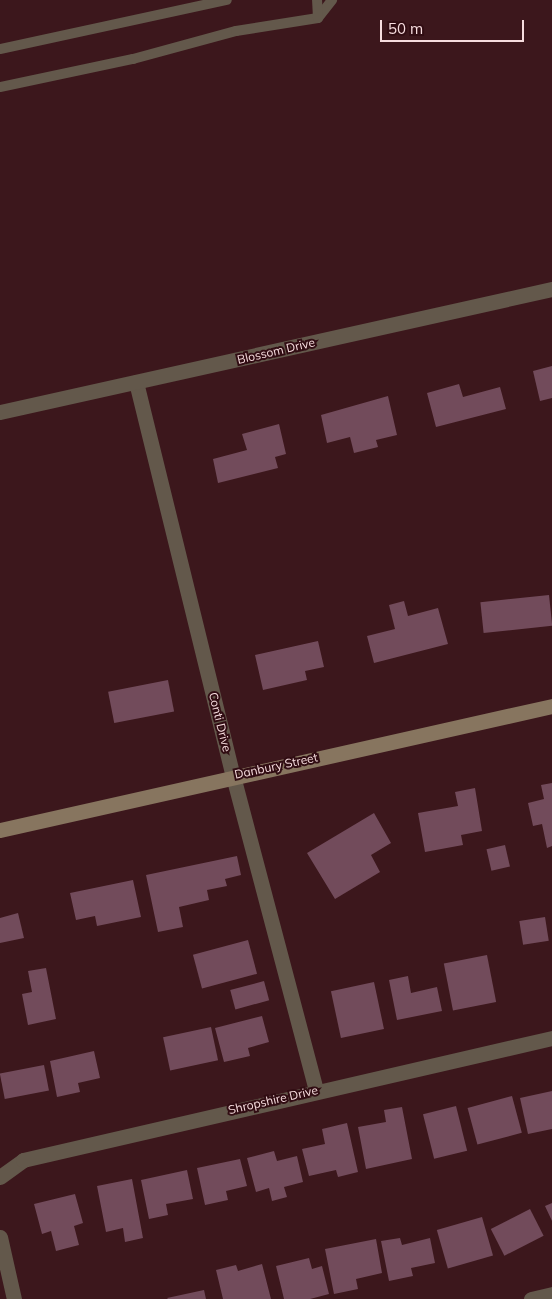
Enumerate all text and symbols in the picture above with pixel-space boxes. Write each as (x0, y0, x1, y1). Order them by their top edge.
scale bar (382, 10, 526, 42)
text: 50 m (388, 19, 423, 38)
street label: Blossom Drive (236, 335, 316, 367)
street label: Conti Drive (206, 691, 234, 753)
street label: Danbury Street (233, 750, 319, 782)
street label: Shropshire Drive (227, 1083, 319, 1117)

